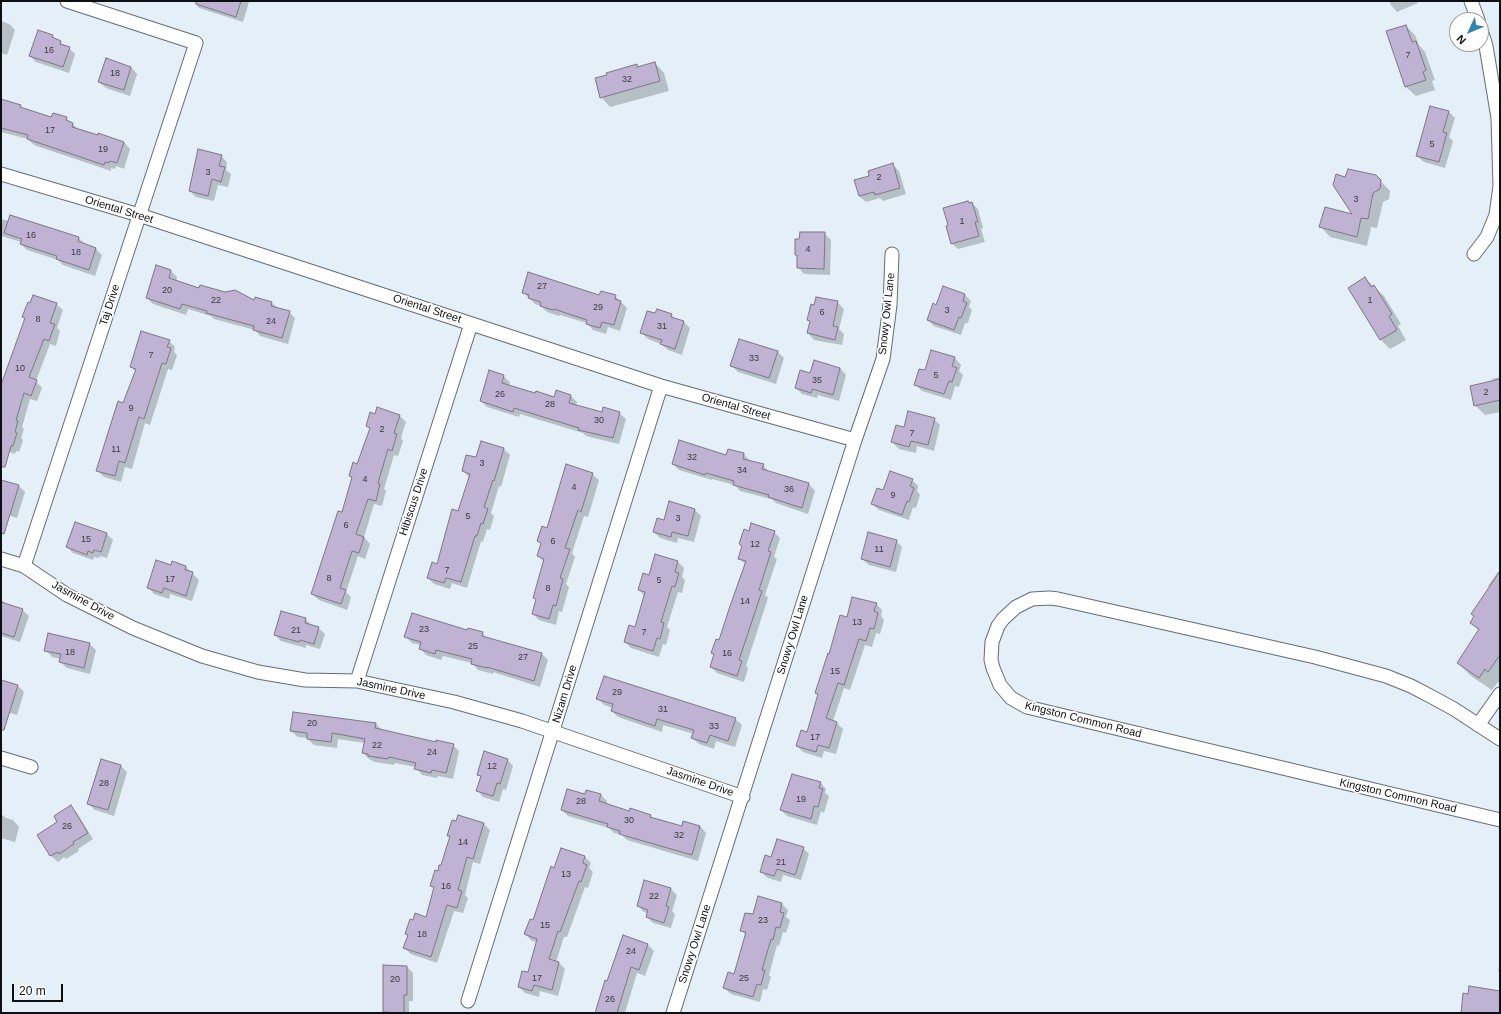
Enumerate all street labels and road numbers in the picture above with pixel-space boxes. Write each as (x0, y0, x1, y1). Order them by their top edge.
street label: Oriental Street (83, 193, 155, 227)
street label: Snowy Owl Lane (876, 272, 898, 356)
street label: Taj Drive (97, 283, 123, 327)
street label: Oriental Street (391, 292, 463, 326)
street label: Oriental Street (700, 391, 772, 423)
street label: Hibiscus Drive (397, 467, 431, 537)
street label: Jasmine Drive (49, 578, 117, 624)
street label: Snowy Owl Lane (775, 594, 811, 676)
street label: Nizam Drive (550, 663, 580, 725)
street label: Jasmine Drive (356, 675, 426, 703)
street label: Kingston Common Road (1023, 699, 1143, 741)
street label: Jasmine Drive (665, 764, 735, 800)
street label: Kingston Common Road (1338, 776, 1458, 816)
street label: Snowy Owl Lane (676, 903, 714, 985)

